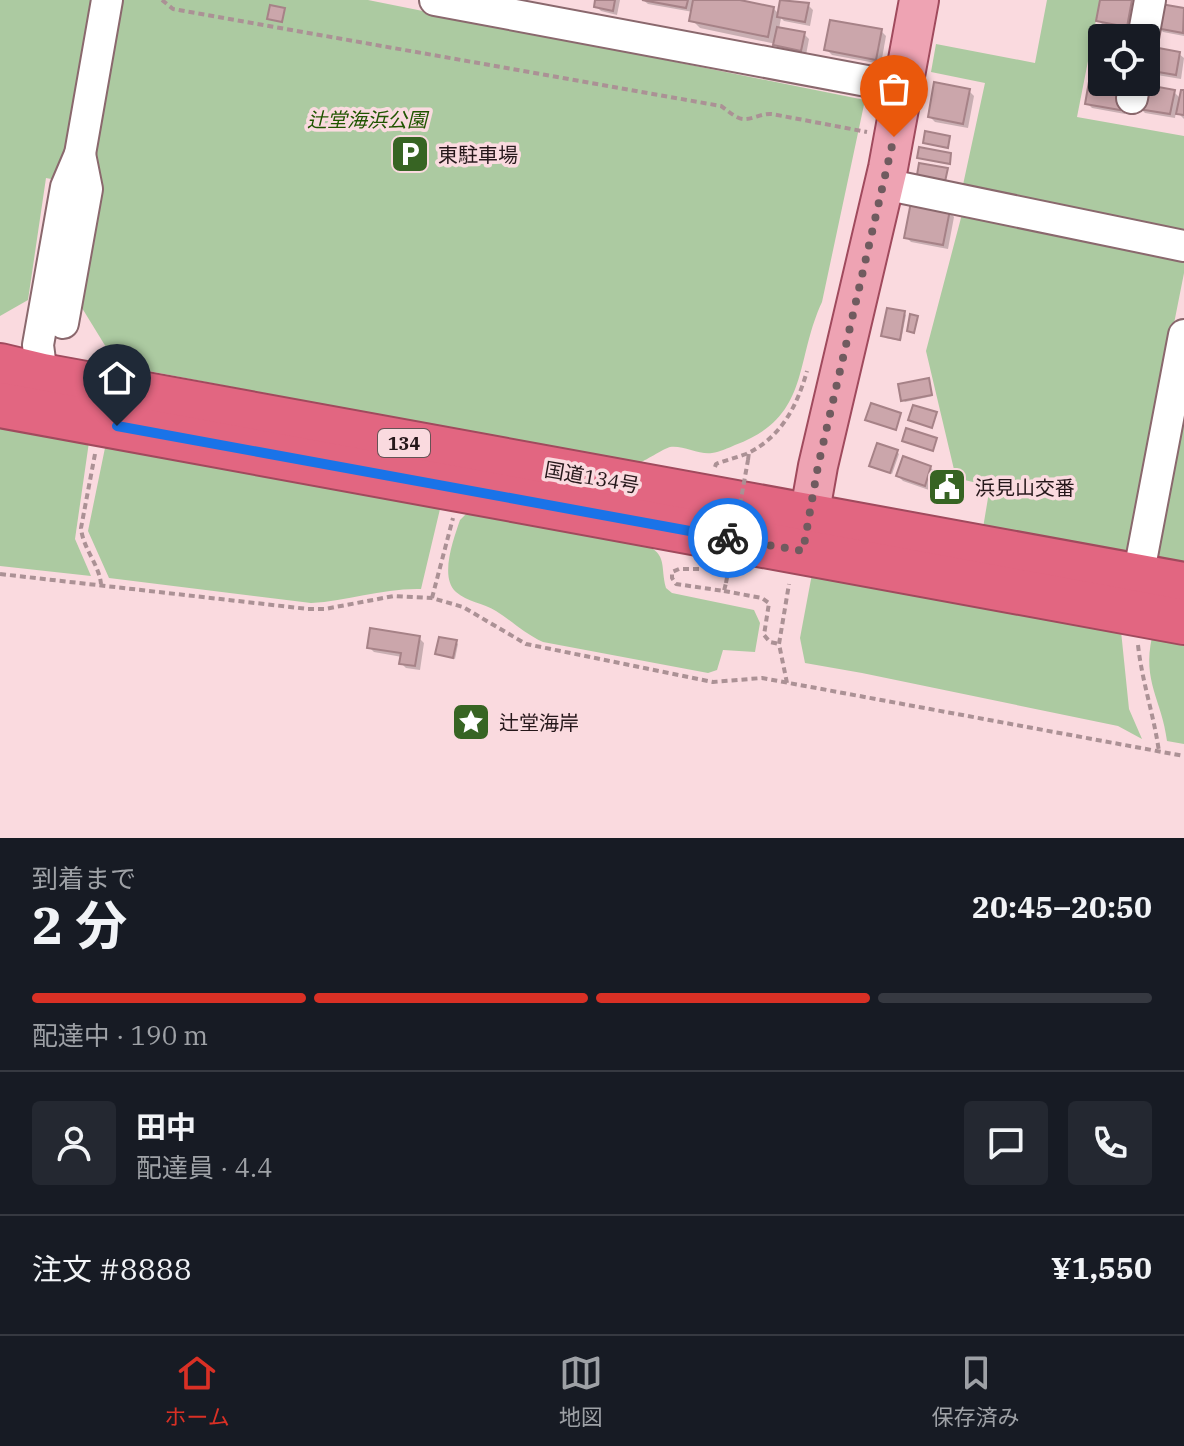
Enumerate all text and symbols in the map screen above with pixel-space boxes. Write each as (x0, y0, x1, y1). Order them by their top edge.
map controls (1088, 24, 1160, 96)
button: locate (1088, 24, 1160, 96)
pin (860, 55, 928, 137)
icon: bag (872, 67, 916, 111)
park label: 辻堂海浜公園 (307, 106, 430, 133)
parking icon: 東駐車場 (389, 133, 431, 175)
place label: 東駐車場 (438, 141, 518, 168)
pin (83, 344, 151, 426)
icon: home (95, 356, 139, 400)
road number: 134 (378, 429, 430, 457)
street label: 国道134号 (542, 455, 642, 499)
public building icon: 浜見山交番 (926, 466, 968, 508)
place label: 浜見山交番 (975, 474, 1075, 501)
courier (688, 498, 768, 578)
icon: bike (706, 516, 750, 560)
place icon: 辻堂海岸 (450, 701, 492, 743)
place label: 辻堂海岸 (499, 709, 579, 736)
text: 到着まで (32, 861, 136, 895)
text: 20:45–20:50 (972, 887, 1152, 926)
text: 2 分 (32, 891, 127, 958)
text: 配達中 · 190 m (32, 1018, 208, 1052)
button: person (32, 1101, 116, 1185)
button: chat (964, 1101, 1048, 1185)
button: phone (1068, 1101, 1152, 1185)
text: 田中 (136, 1107, 196, 1146)
text: 配達員 · 4.4 (136, 1150, 273, 1184)
text: ¥1,550 (1051, 1248, 1152, 1287)
text: 注文 #8888 (32, 1249, 192, 1288)
tab: ホーム (164, 1351, 230, 1431)
tab: 地図 (559, 1351, 603, 1431)
tab: 保存済み (932, 1351, 1020, 1431)

